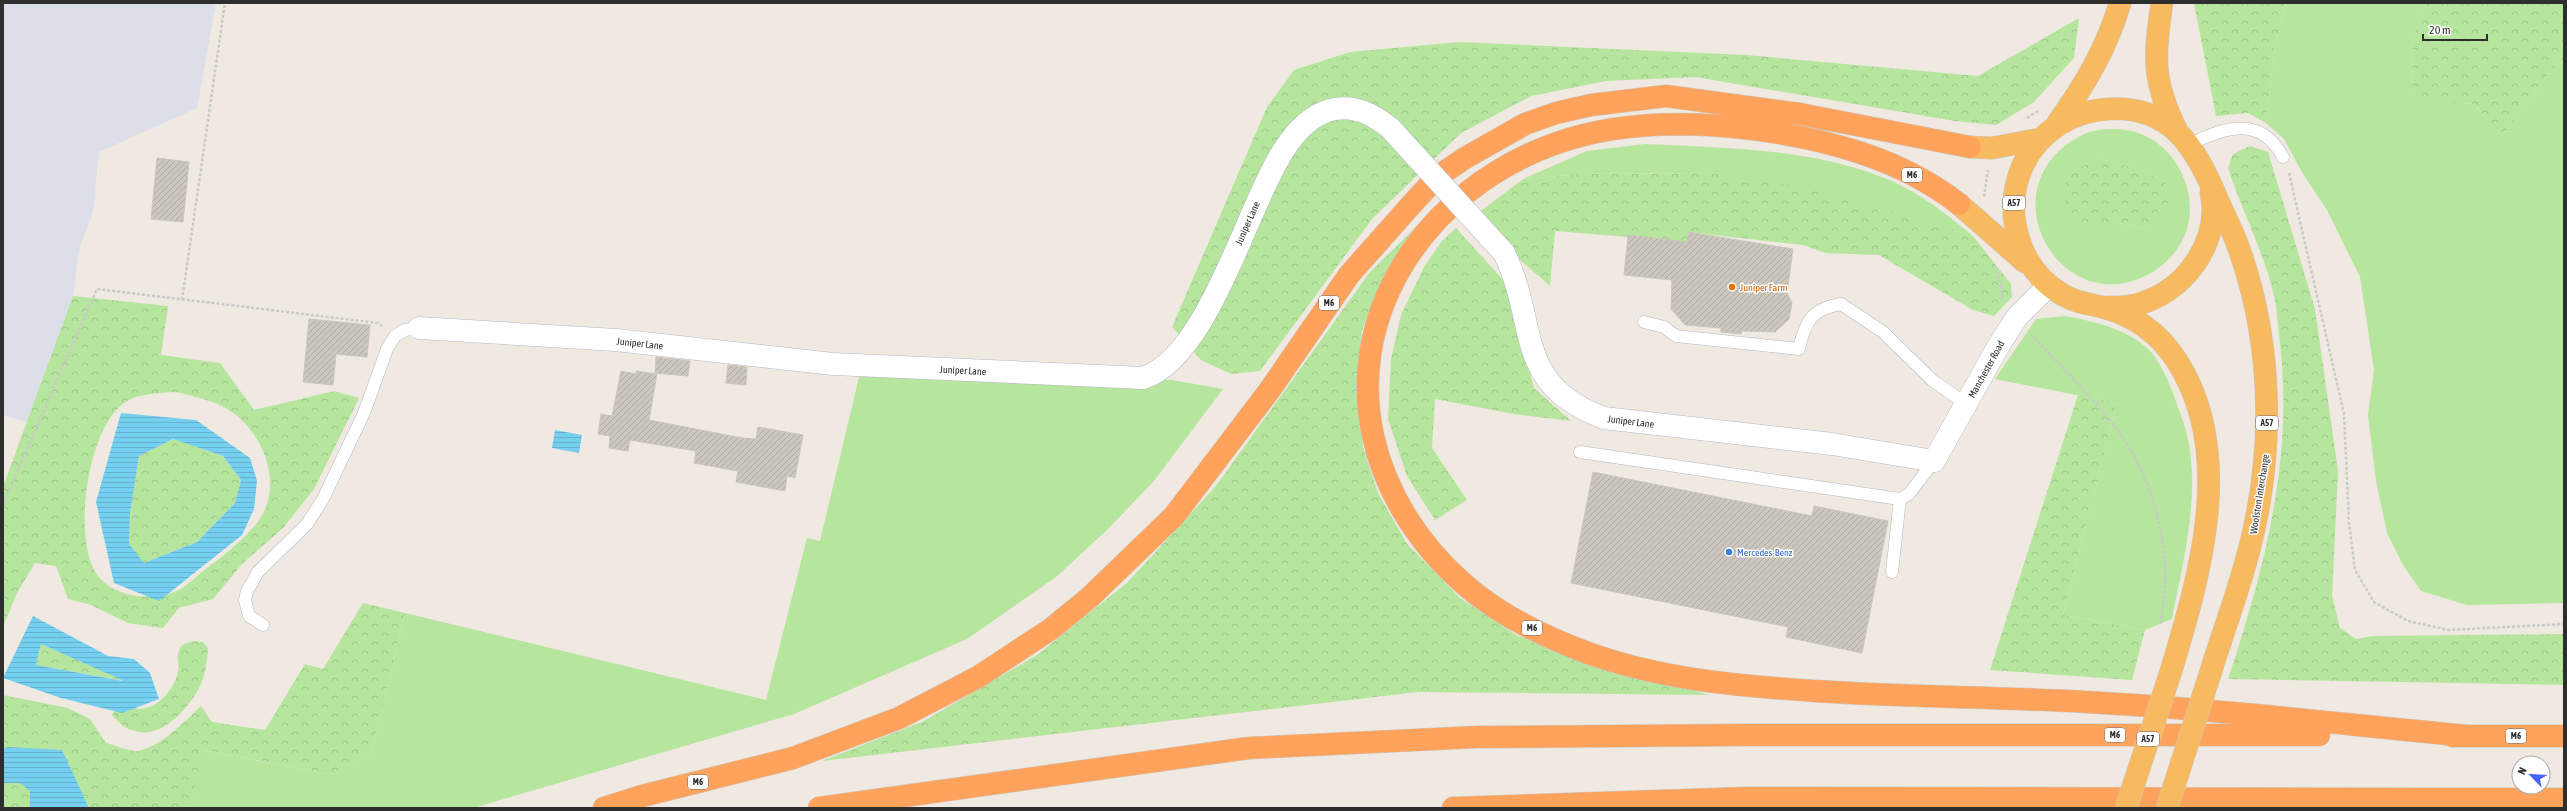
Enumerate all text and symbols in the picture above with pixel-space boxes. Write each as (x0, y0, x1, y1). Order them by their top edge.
scale bar (2423, 16, 2487, 42)
text: 20 m (2429, 23, 2451, 37)
road number: M6 (1902, 168, 1922, 182)
road number: A57 (2003, 196, 2025, 210)
street label: Juniper Lane (1233, 199, 1262, 247)
marker: Juniper Farm (1727, 282, 1737, 292)
place label: Juniper Farm (1740, 282, 1787, 293)
road number: M6 (1319, 296, 1339, 310)
street label: Juniper Lane (616, 336, 664, 351)
street label: Manchester Road (1966, 339, 2007, 400)
street label: Juniper Lane (939, 364, 987, 377)
street label: Juniper Lane (1607, 413, 1655, 430)
road number: A57 (2256, 416, 2278, 430)
street label: Woolston Interchange (2248, 453, 2271, 535)
marker: Mercedes-Benz (1724, 547, 1734, 557)
place label: Mercedes-Benz (1737, 547, 1793, 558)
road number: M6 (1522, 621, 1542, 635)
road number: M6 (2105, 728, 2125, 742)
road number: M6 (2506, 729, 2526, 743)
road number: A57 (2137, 732, 2159, 746)
north arrow (2511, 755, 2551, 795)
text: N (2515, 765, 2529, 776)
road number: M6 (688, 775, 708, 789)

